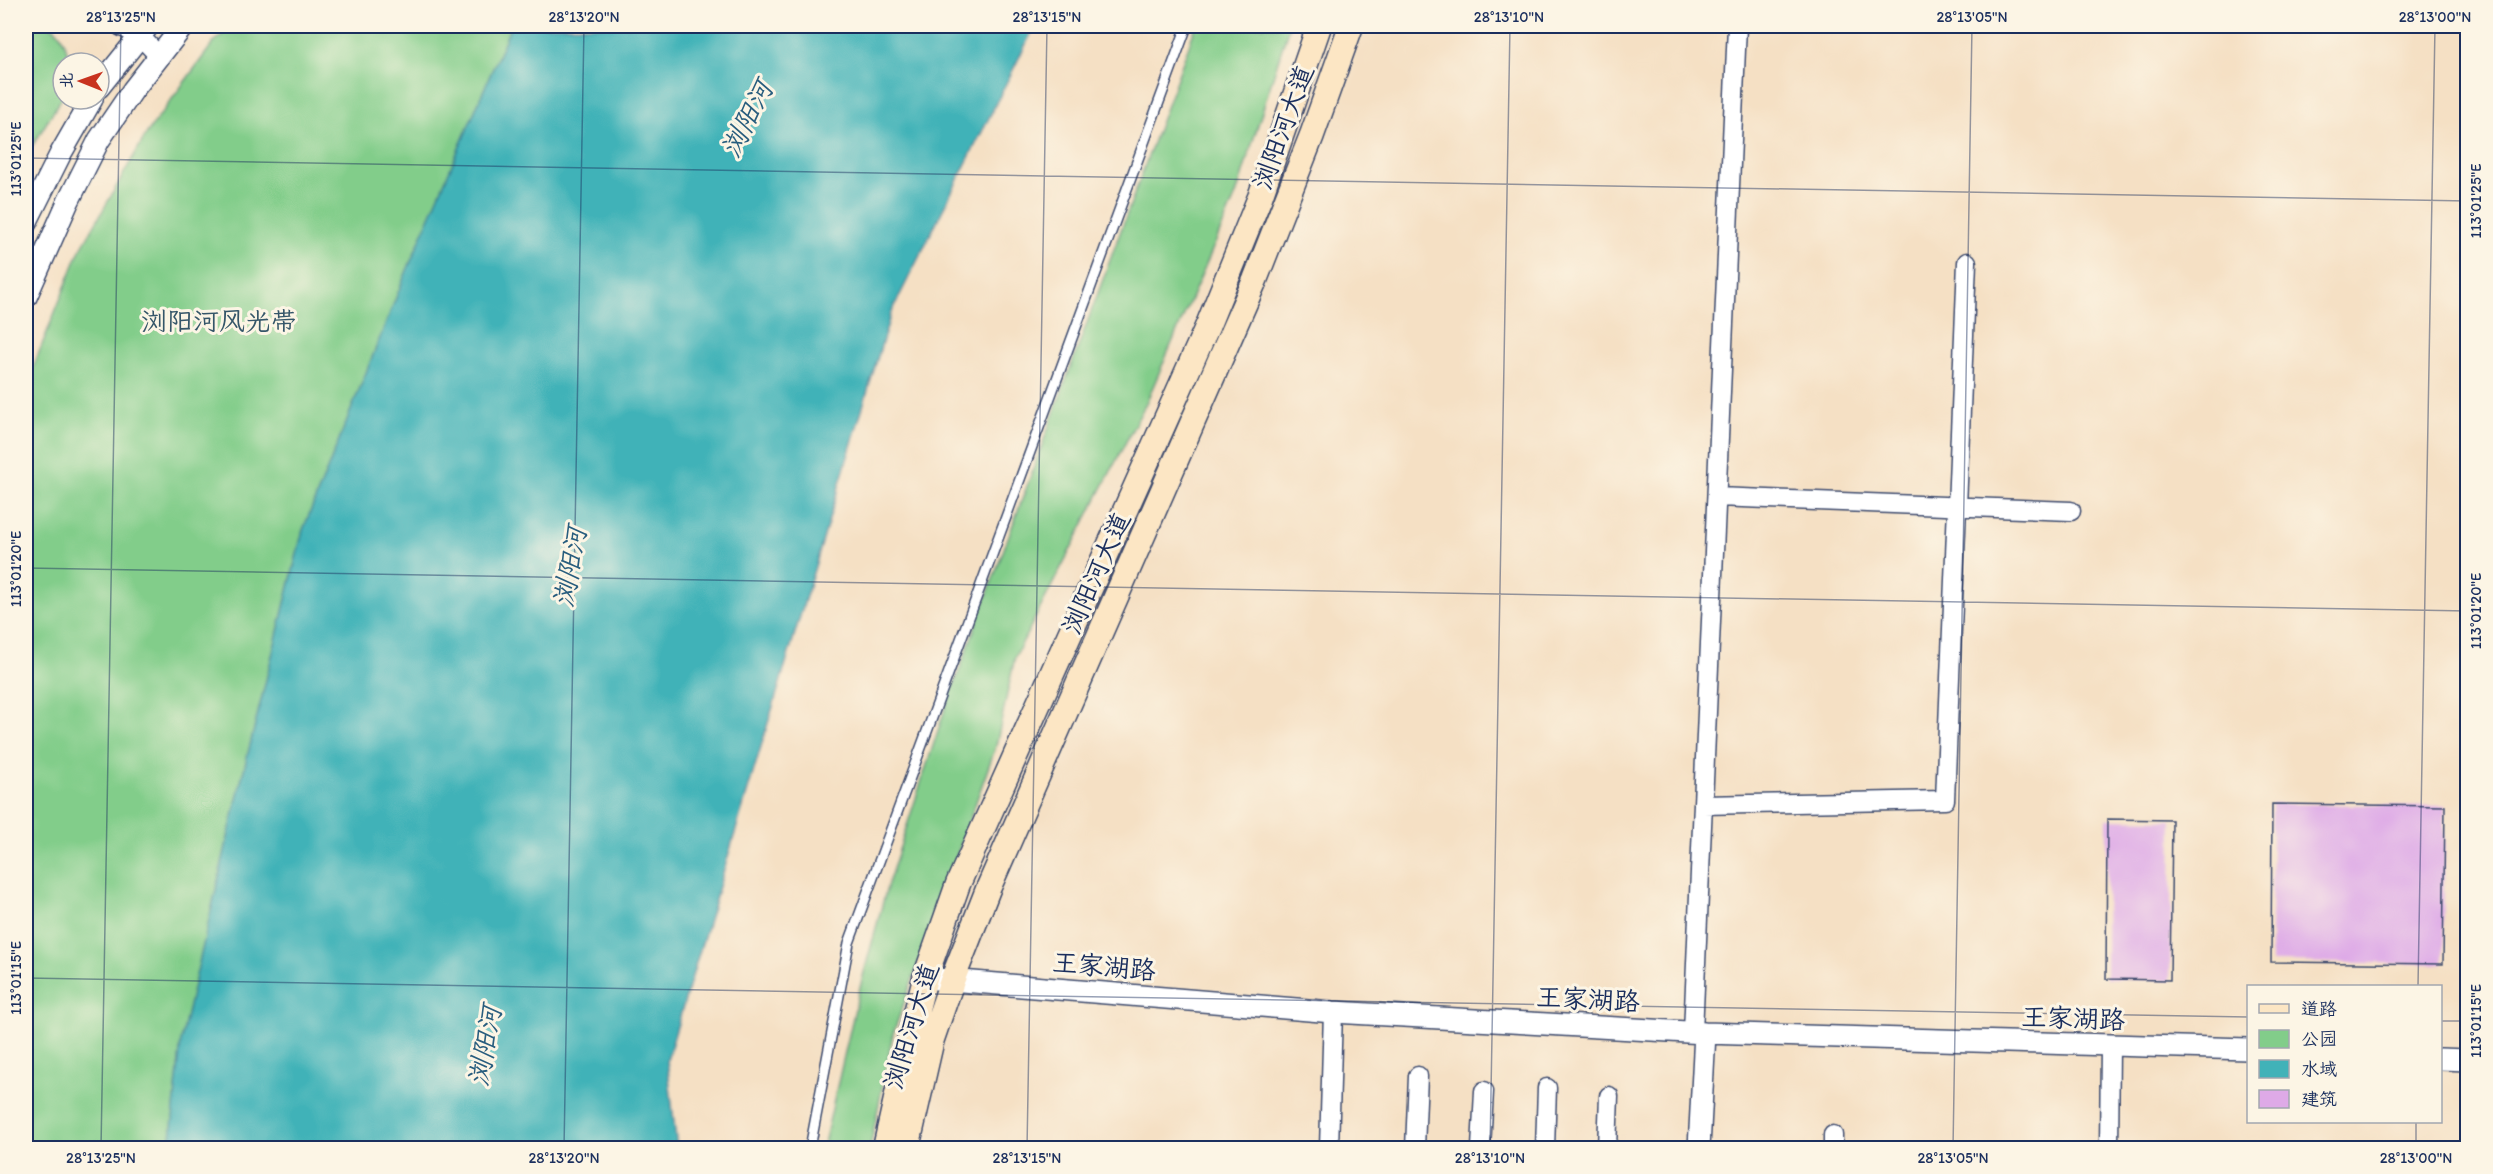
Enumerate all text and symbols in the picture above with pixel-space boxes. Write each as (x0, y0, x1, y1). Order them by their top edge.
text: 28°13'25"N (86, 8, 156, 26)
text: 28°13'20"N (548, 8, 620, 26)
text: 28°13'15"N (1013, 8, 1081, 26)
text: 28°13'10"N (1474, 8, 1544, 26)
text: 28°13'05"N (1936, 8, 2008, 26)
text: 28°13'00"N (2399, 8, 2471, 26)
north arrow (51, 51, 111, 111)
street label: 浏阳河大道 (1246, 60, 1320, 194)
water label: 浏阳河 (713, 72, 781, 162)
text: 北 (57, 73, 76, 89)
text: 113°01'25"E (7, 121, 25, 197)
text: 113°01'25"E (2467, 163, 2485, 239)
park label: 浏阳河风光带 (141, 305, 297, 337)
street label: 浏阳河大道 (1055, 507, 1137, 639)
water label: 浏阳河 (546, 520, 593, 610)
text: 113°01'20"E (7, 531, 25, 607)
text: 113°01'20"E (2467, 573, 2485, 649)
text: 113°01'15"E (7, 941, 25, 1015)
street label: 王家湖路 (1051, 946, 1157, 986)
street label: 浏阳河大道 (877, 959, 945, 1093)
street label: 王家湖路 (1535, 980, 1641, 1018)
text: 113°01'15"E (2467, 984, 2485, 1058)
legend (2247, 985, 2442, 1123)
text: 道路 (2301, 998, 2337, 1020)
water label: 浏阳河 (461, 999, 508, 1089)
street label: 王家湖路 (2020, 1000, 2126, 1036)
text: 公园 (2301, 1028, 2337, 1050)
text: 水域 (2301, 1058, 2337, 1080)
text: 建筑 (2301, 1088, 2337, 1110)
text: 28°13'25"N (66, 1149, 136, 1167)
text: 28°13'20"N (528, 1149, 600, 1167)
text: 28°13'15"N (993, 1149, 1061, 1167)
text: 28°13'10"N (1455, 1149, 1525, 1167)
text: 28°13'05"N (1917, 1149, 1989, 1167)
text: 28°13'00"N (2380, 1149, 2452, 1167)

